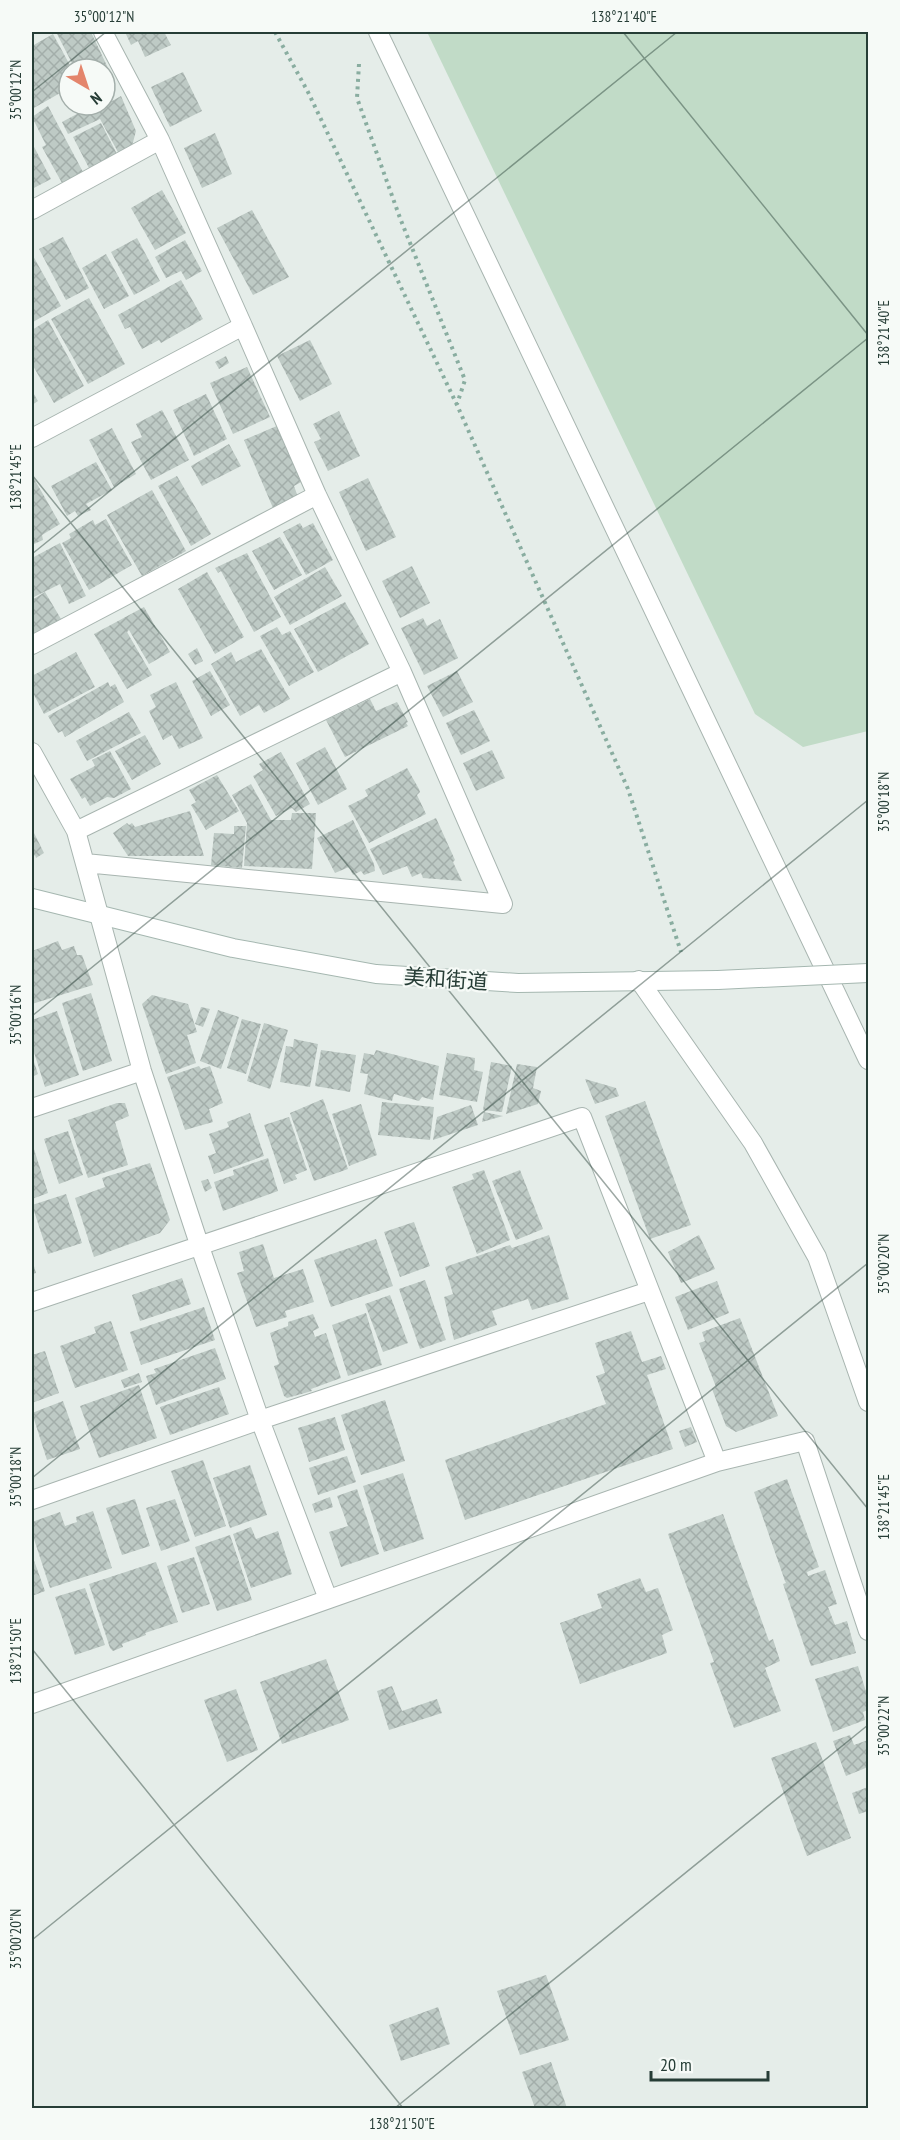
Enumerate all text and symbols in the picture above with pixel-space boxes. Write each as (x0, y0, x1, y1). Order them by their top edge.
text: 35°00'12"N (74, 7, 134, 26)
text: 138°21'40"E (591, 7, 657, 26)
north arrow (57, 57, 117, 117)
text: 35°00'12"N (6, 60, 25, 120)
text: N (87, 88, 106, 109)
text: 138°21'40"E (874, 300, 893, 366)
text: 138°21'45"E (6, 444, 25, 510)
text: 35°00'18"N (874, 772, 893, 832)
street label: 美和街道 (403, 963, 489, 995)
text: 35°00'16"N (6, 985, 25, 1045)
text: 35°00'20"N (874, 1234, 893, 1294)
text: 35°00'18"N (6, 1447, 25, 1507)
text: 138°21'45"E (874, 1474, 893, 1540)
text: 138°21'50"E (6, 1618, 25, 1684)
text: 35°00'22"N (874, 1696, 893, 1756)
text: 35°00'20"N (6, 1909, 25, 1969)
scale bar (651, 2044, 768, 2082)
text: 20 m (660, 2053, 692, 2076)
text: 138°21'50"E (369, 2114, 435, 2133)

